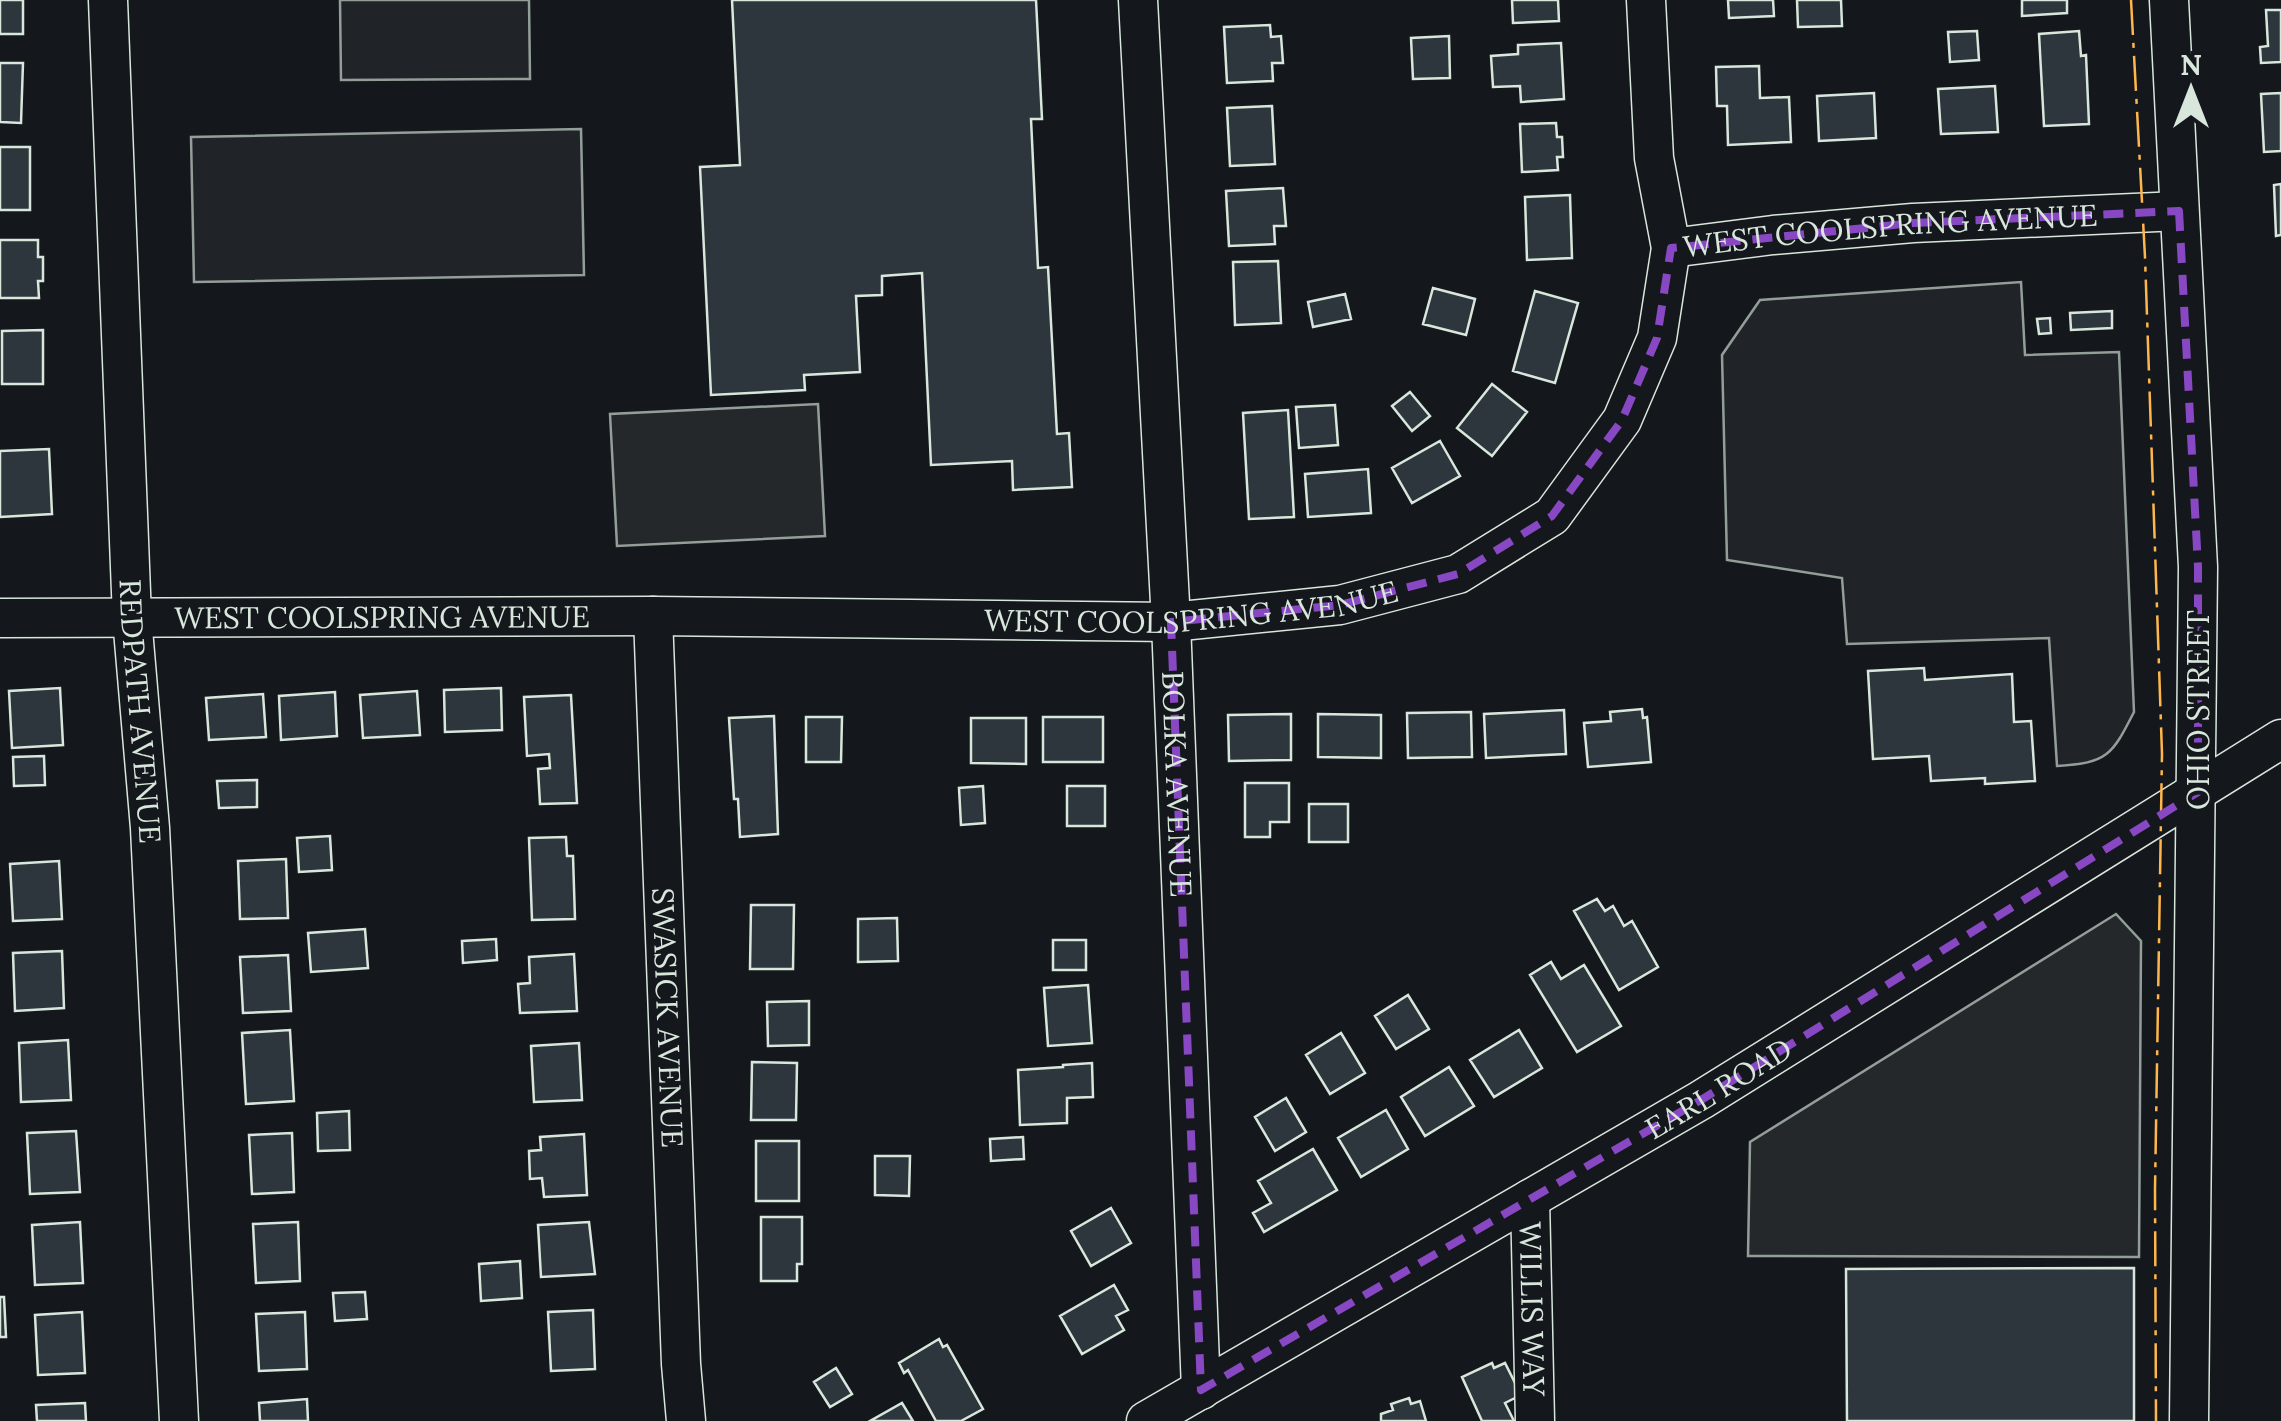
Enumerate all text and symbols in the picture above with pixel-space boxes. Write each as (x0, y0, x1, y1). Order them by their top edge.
north arrow (2141, 40, 2241, 140)
text: N (2180, 47, 2202, 83)
street label: WEST COOLSPRING AVENUE (1681, 196, 2098, 265)
street label: WEST COOLSPRING AVENUE (984, 572, 1402, 641)
street label: REDPATH AVENUE (111, 578, 170, 844)
street label: WEST COOLSPRING AVENUE (174, 597, 590, 636)
street label: OHIO STREET (2179, 610, 2217, 810)
street label: BOLKA AVENUE (1154, 670, 1201, 898)
street label: SWASICK AVENUE (644, 887, 692, 1149)
street label: EARL ROAD (1638, 1029, 1799, 1147)
street label: WILLIS WAY (1512, 1221, 1553, 1398)

